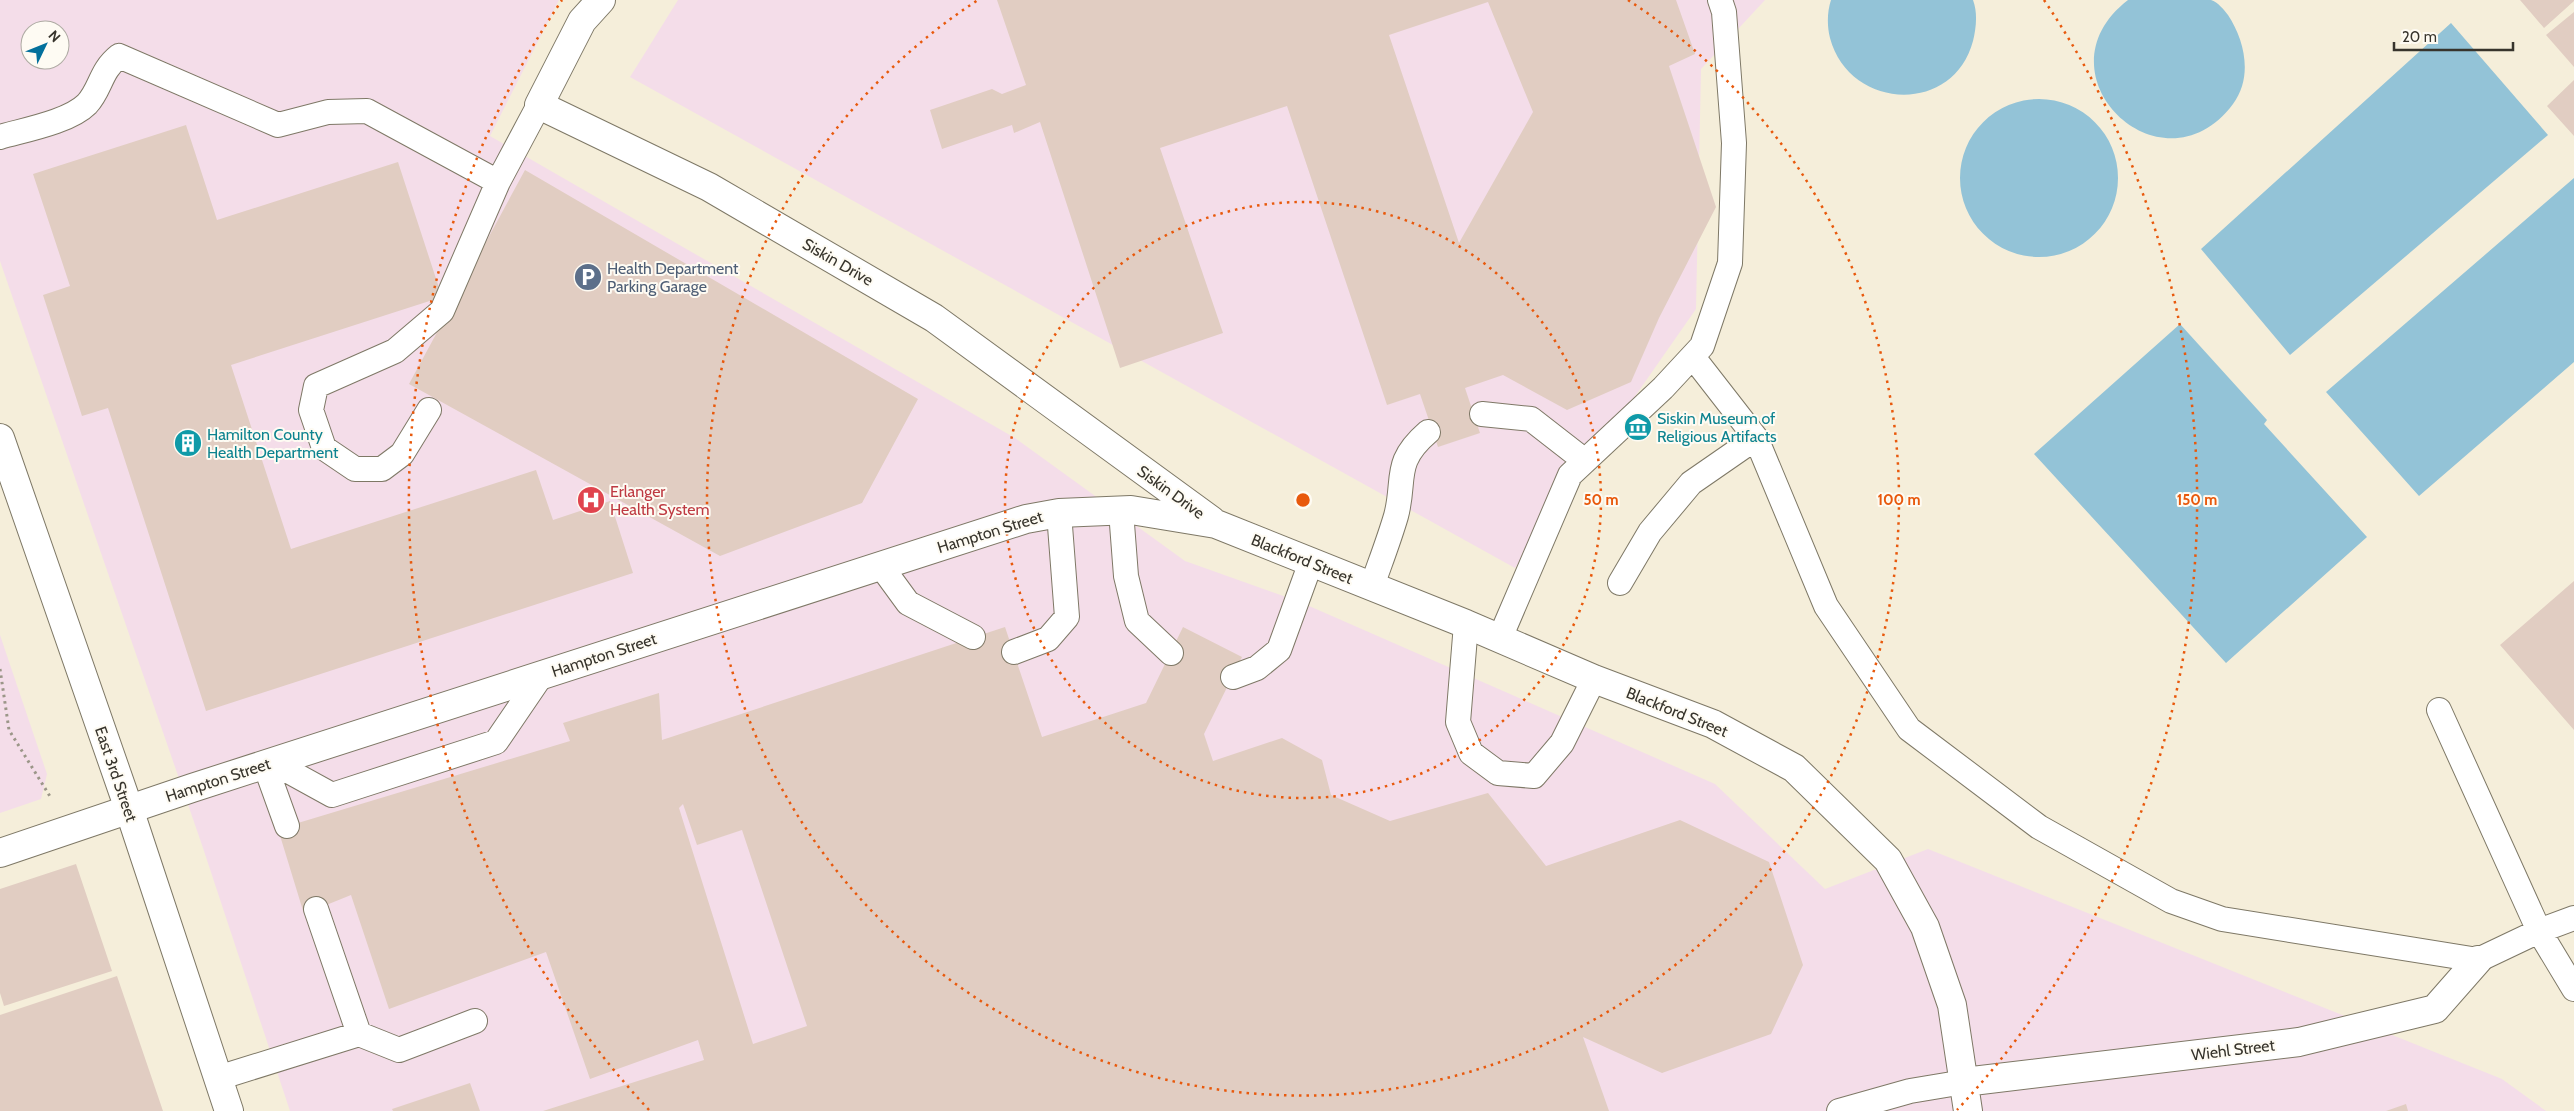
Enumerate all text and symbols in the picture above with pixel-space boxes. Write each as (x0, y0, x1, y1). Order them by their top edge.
north arrow (20, 20, 70, 70)
scale bar (2394, 20, 2513, 52)
text: N (45, 26, 64, 46)
text: 20 m (2402, 28, 2437, 46)
street label: Siskin Drive (799, 234, 877, 290)
place label: Health Department Parking Garage (607, 259, 739, 296)
parking icon: Health Department Parking Garage (573, 262, 603, 292)
place label: Siskin Museum of Religious Artifacts (1657, 409, 1777, 446)
museum icon: Siskin Museum of Religious Artifacts (1623, 412, 1653, 442)
place label: Hamilton County Health Department (207, 425, 339, 462)
building icon: Hamilton County Health Department (173, 428, 203, 458)
street label: Siskin Drive (1134, 461, 1208, 523)
place label: Erlanger Health System (610, 482, 710, 519)
hospital icon: Erlanger Health System (576, 485, 606, 515)
centre of rings (1294, 491, 1312, 509)
text: 50 m (1583, 491, 1619, 509)
text: 100 m (1877, 491, 1921, 509)
text: 150 m (2177, 491, 2217, 509)
street label: Hampton Street (935, 507, 1046, 557)
street label: Blackford Street (1248, 530, 1356, 588)
street label: Hampton Street (549, 629, 660, 681)
street label: Blackford Street (1623, 683, 1731, 741)
street label: East 3rd Street (91, 724, 141, 825)
street label: Hampton Street (163, 754, 274, 806)
street label: Wiehl Street (2190, 1035, 2276, 1065)

